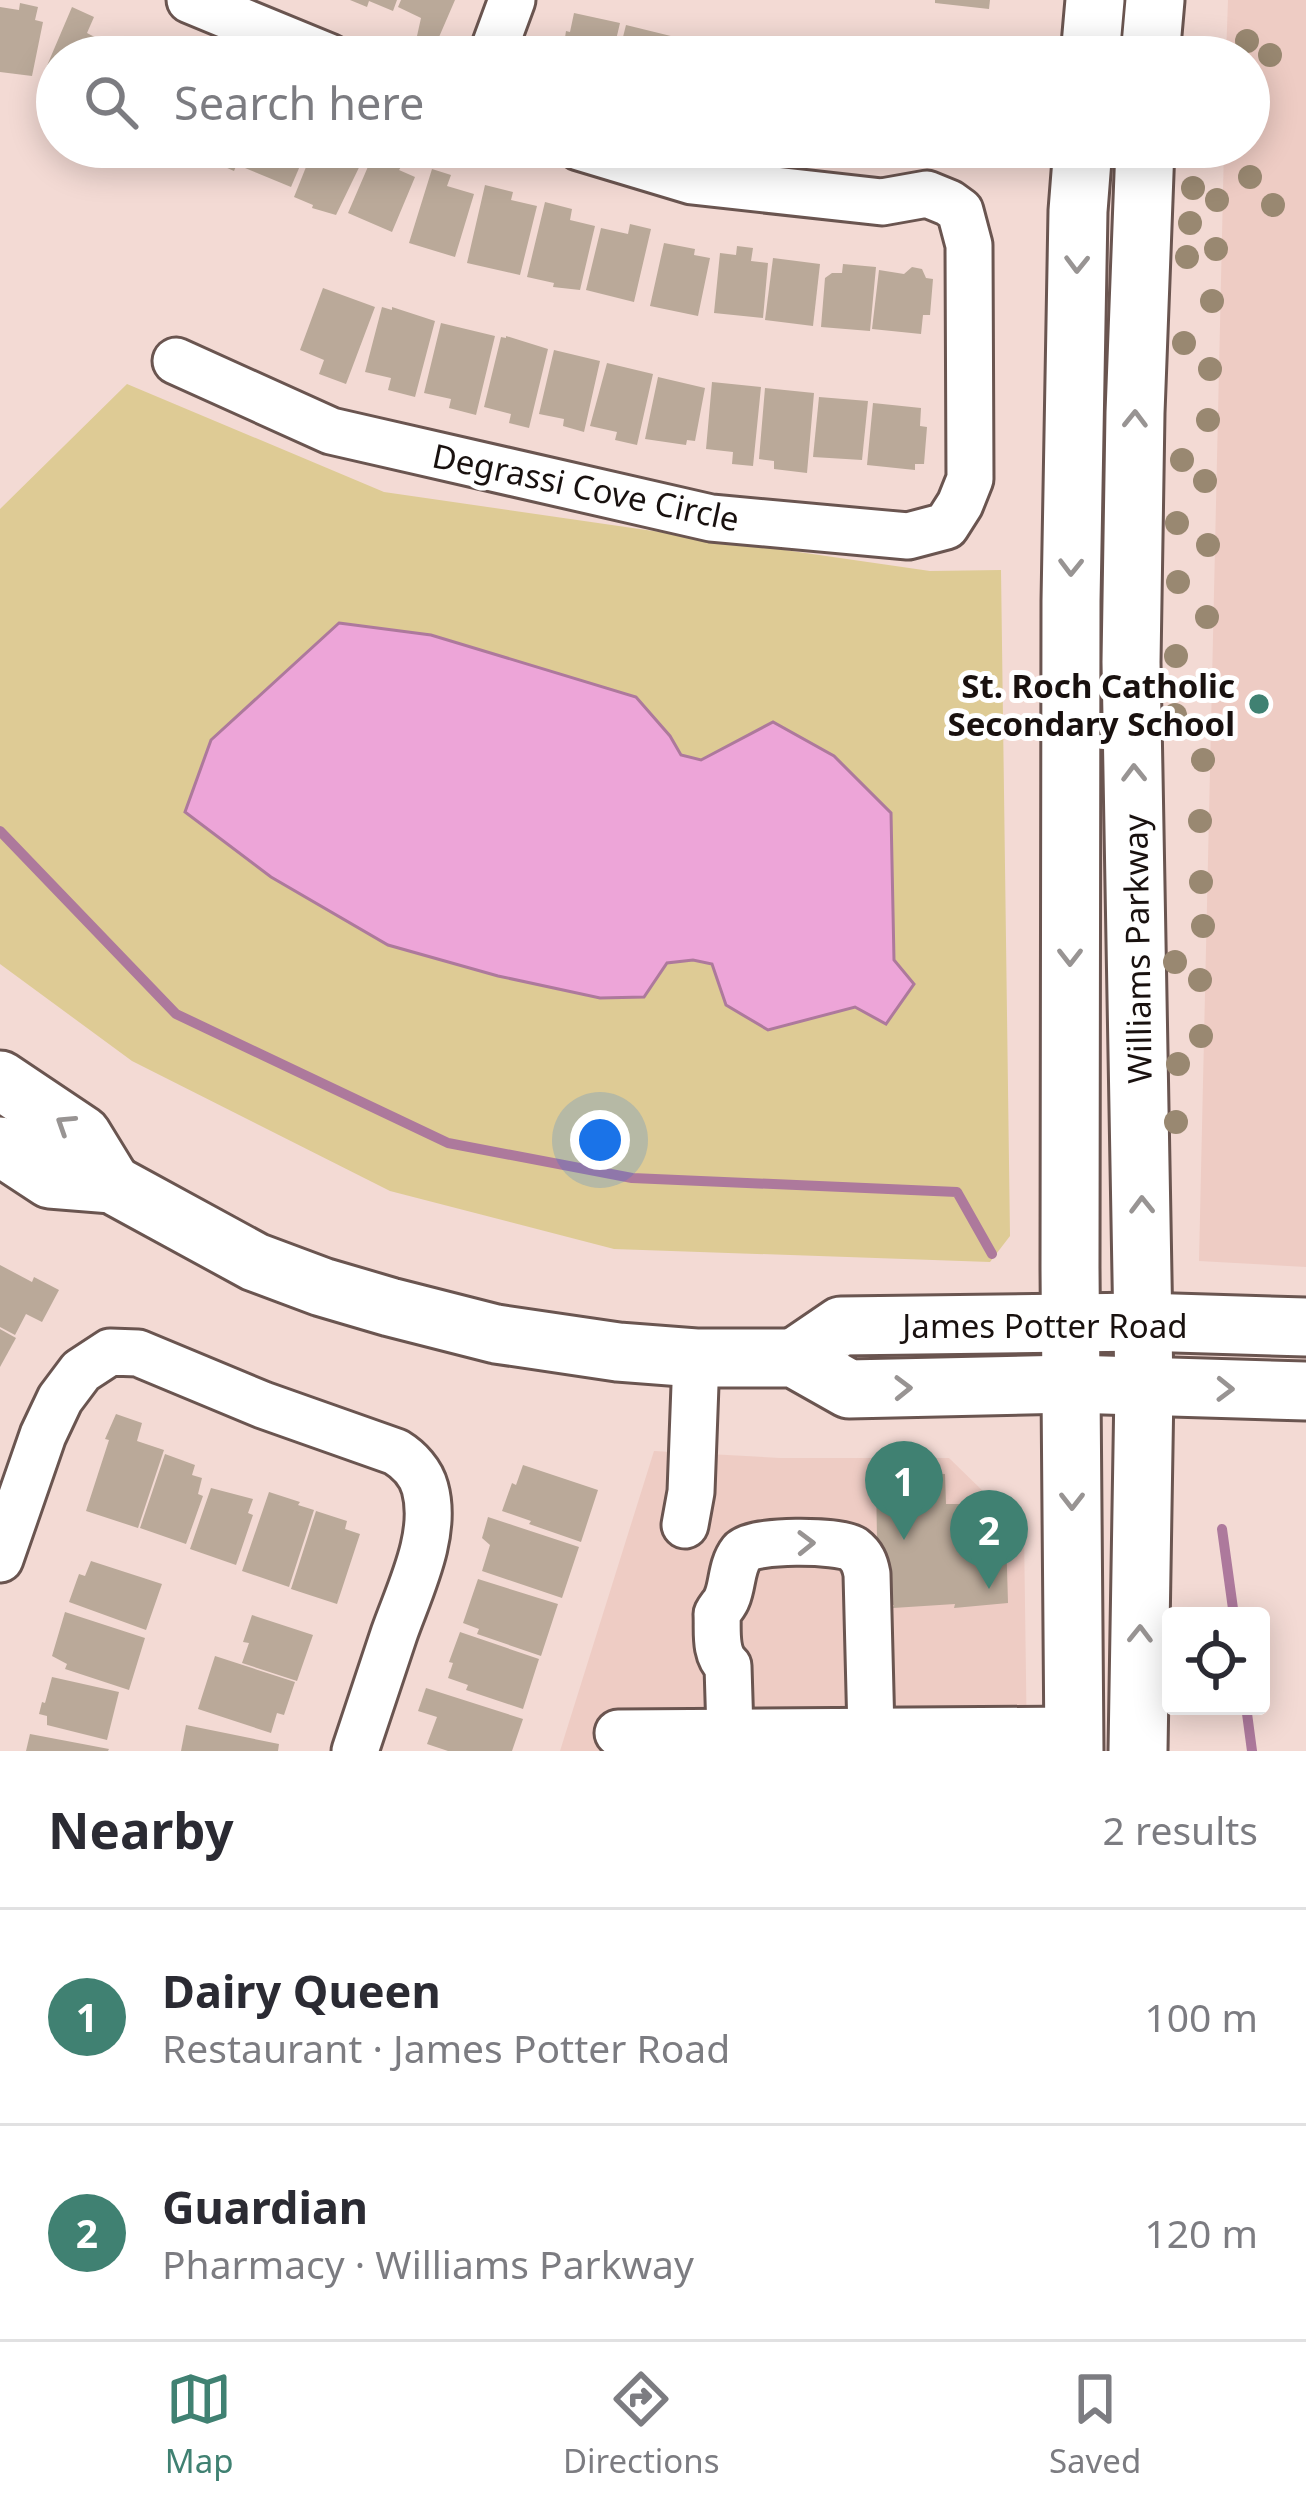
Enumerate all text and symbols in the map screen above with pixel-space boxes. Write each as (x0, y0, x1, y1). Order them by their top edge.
search box (36, 36, 1270, 168)
icon: search (78, 69, 144, 135)
text: Search here (174, 72, 424, 133)
one-way arrow (1064, 256, 1090, 274)
one-way arrow (1122, 409, 1148, 428)
street label: Degrassi Cove Circle (428, 432, 744, 542)
one-way arrow (1059, 558, 1085, 577)
place label: St. Roch Catholic Secondary School (947, 663, 1235, 746)
marker: St. Roch Catholic Secondary School (1246, 691, 1272, 717)
one-way arrow (1121, 763, 1147, 782)
street label: Williams Parkway (1112, 814, 1162, 1084)
one-way arrow (1057, 949, 1083, 967)
your location (570, 1110, 630, 1170)
one-way arrow (56, 1116, 78, 1138)
one-way arrow (1129, 1195, 1155, 1213)
street label: James Potter Road (899, 1303, 1188, 1348)
one-way arrow (894, 1375, 913, 1401)
one-way arrow (1216, 1376, 1235, 1402)
pin: 1 (865, 1441, 943, 1540)
pin: 2 (950, 1490, 1028, 1589)
one-way arrow (1059, 1492, 1085, 1511)
one-way arrow (797, 1531, 816, 1557)
map controls (1162, 1607, 1270, 1715)
button: locate (1162, 1607, 1270, 1715)
one-way arrow (1127, 1624, 1153, 1643)
text: Nearby (48, 1794, 234, 1864)
text: 2 results (1103, 1803, 1258, 1856)
text: Dairy Queen (162, 1960, 441, 2021)
text: 1 (76, 1990, 98, 2043)
text: 100 m (1144, 1990, 1258, 2043)
text: Restaurant · James Potter Road (162, 2021, 730, 2074)
text: Guardian (162, 2176, 368, 2237)
text: 2 (76, 2206, 98, 2259)
text: 120 m (1144, 2206, 1258, 2259)
text: Pharmacy · Williams Parkway (162, 2237, 694, 2290)
tab: Map (165, 2366, 233, 2483)
tab: Directions (563, 2366, 720, 2483)
tab: Saved (1049, 2366, 1141, 2483)

